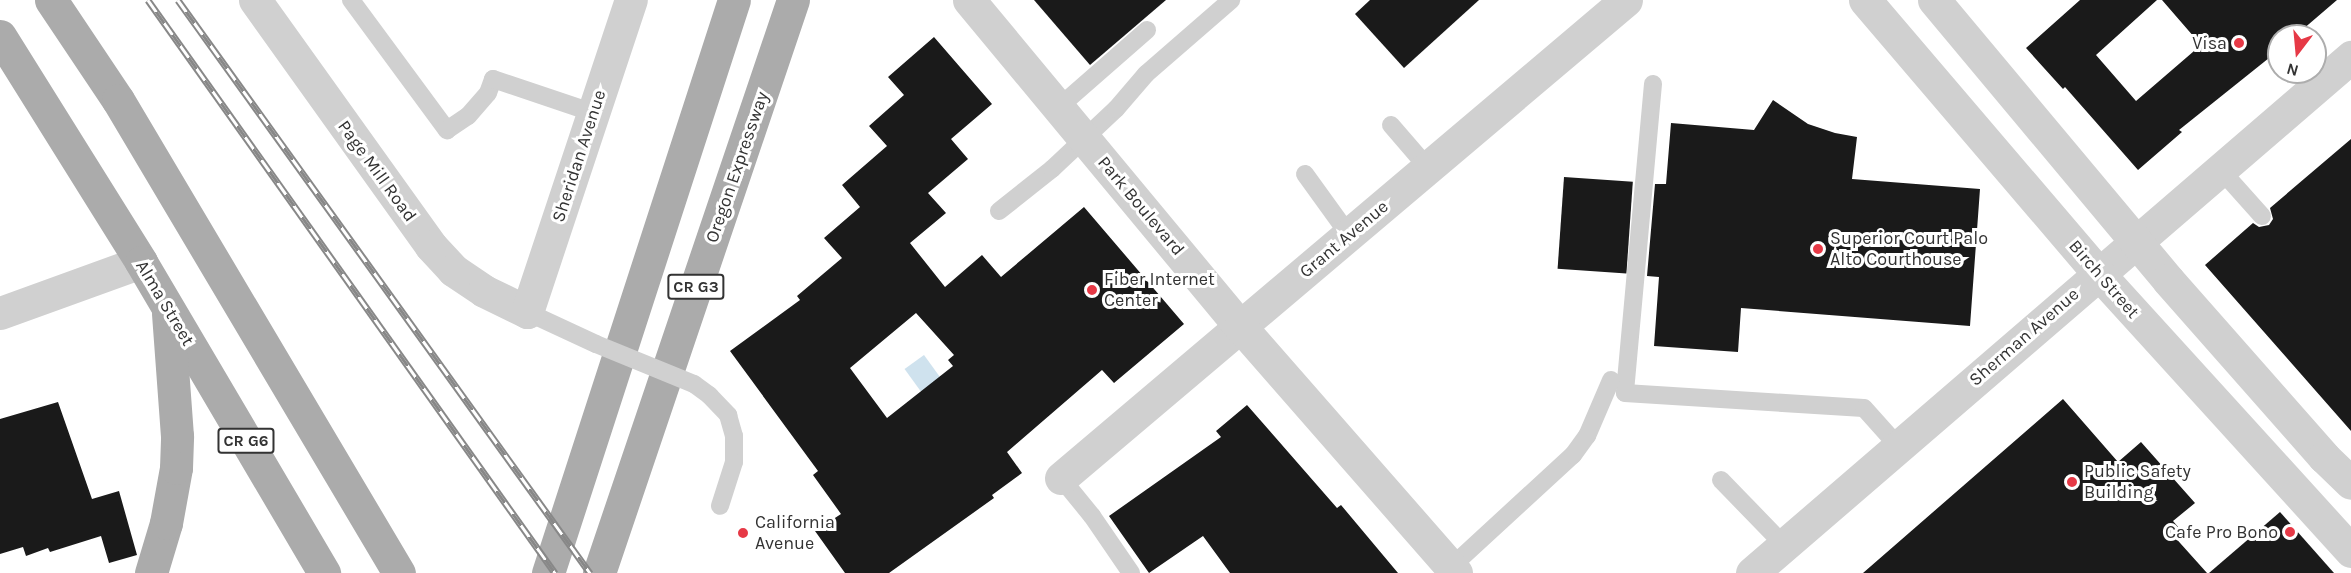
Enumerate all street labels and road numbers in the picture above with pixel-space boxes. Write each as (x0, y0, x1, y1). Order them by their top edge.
street label: Sheridan Avenue (547, 87, 611, 225)
street label: Oregon Expressway (701, 89, 773, 245)
street label: Page Mill Road (333, 116, 421, 226)
street label: Park Boulevard (1093, 152, 1189, 260)
street label: Grant Avenue (1295, 196, 1393, 282)
street label: Birch Street (2064, 235, 2144, 323)
street label: Alma Street (131, 256, 199, 350)
road number: CR G3 (666, 274, 726, 300)
street label: Sherman Avenue (1965, 283, 2083, 391)
road number: CR G6 (216, 428, 276, 454)

